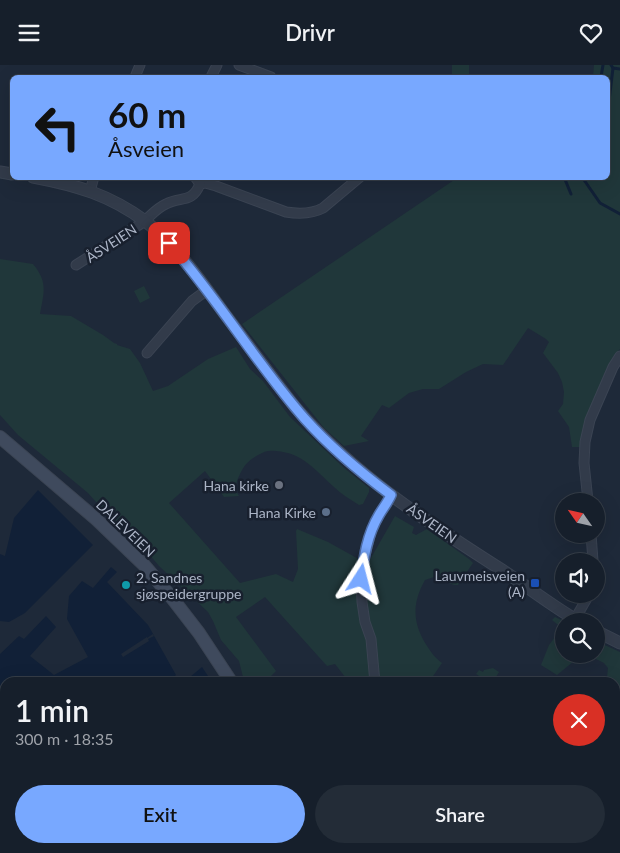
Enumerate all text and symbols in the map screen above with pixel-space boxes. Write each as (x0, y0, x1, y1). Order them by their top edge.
icon: menu (15, 19, 43, 47)
text: Drivr (285, 19, 335, 46)
icon: heart (577, 19, 605, 47)
text: 60 m (108, 93, 186, 135)
icon: left (25, 95, 90, 160)
text: Åsveien (108, 135, 184, 162)
street label: ÅSVEIEN (82, 220, 140, 266)
pin (148, 222, 190, 264)
icon: arrive (155, 229, 183, 257)
place label: Hana kirke (204, 477, 269, 494)
marker: Hana kirke (273, 479, 285, 491)
north arrow (555, 493, 605, 543)
map controls (555, 493, 605, 663)
street label: DALEVEIEN (93, 496, 159, 560)
street label: ÅSVEIEN (404, 500, 460, 546)
place label: Hana Kirke (248, 504, 316, 521)
marker: Hana Kirke (320, 506, 332, 518)
position arrow (334, 552, 386, 604)
button: sound (555, 553, 605, 603)
place label: Lauvmeisveien (A) (435, 567, 525, 600)
place label: 2. Sandnes sjøspeidergruppe (136, 569, 241, 602)
marker: Lauvmeisveien (A) (529, 577, 541, 589)
marker: 2. Sandnes sjøspeidergruppe (120, 579, 132, 591)
button: search (555, 613, 605, 663)
text: 1 min (15, 692, 89, 728)
button: close (553, 694, 605, 746)
text: 300 m · 18:35 (15, 729, 114, 748)
button: Exit (15, 785, 305, 843)
button: Share (315, 785, 605, 843)

